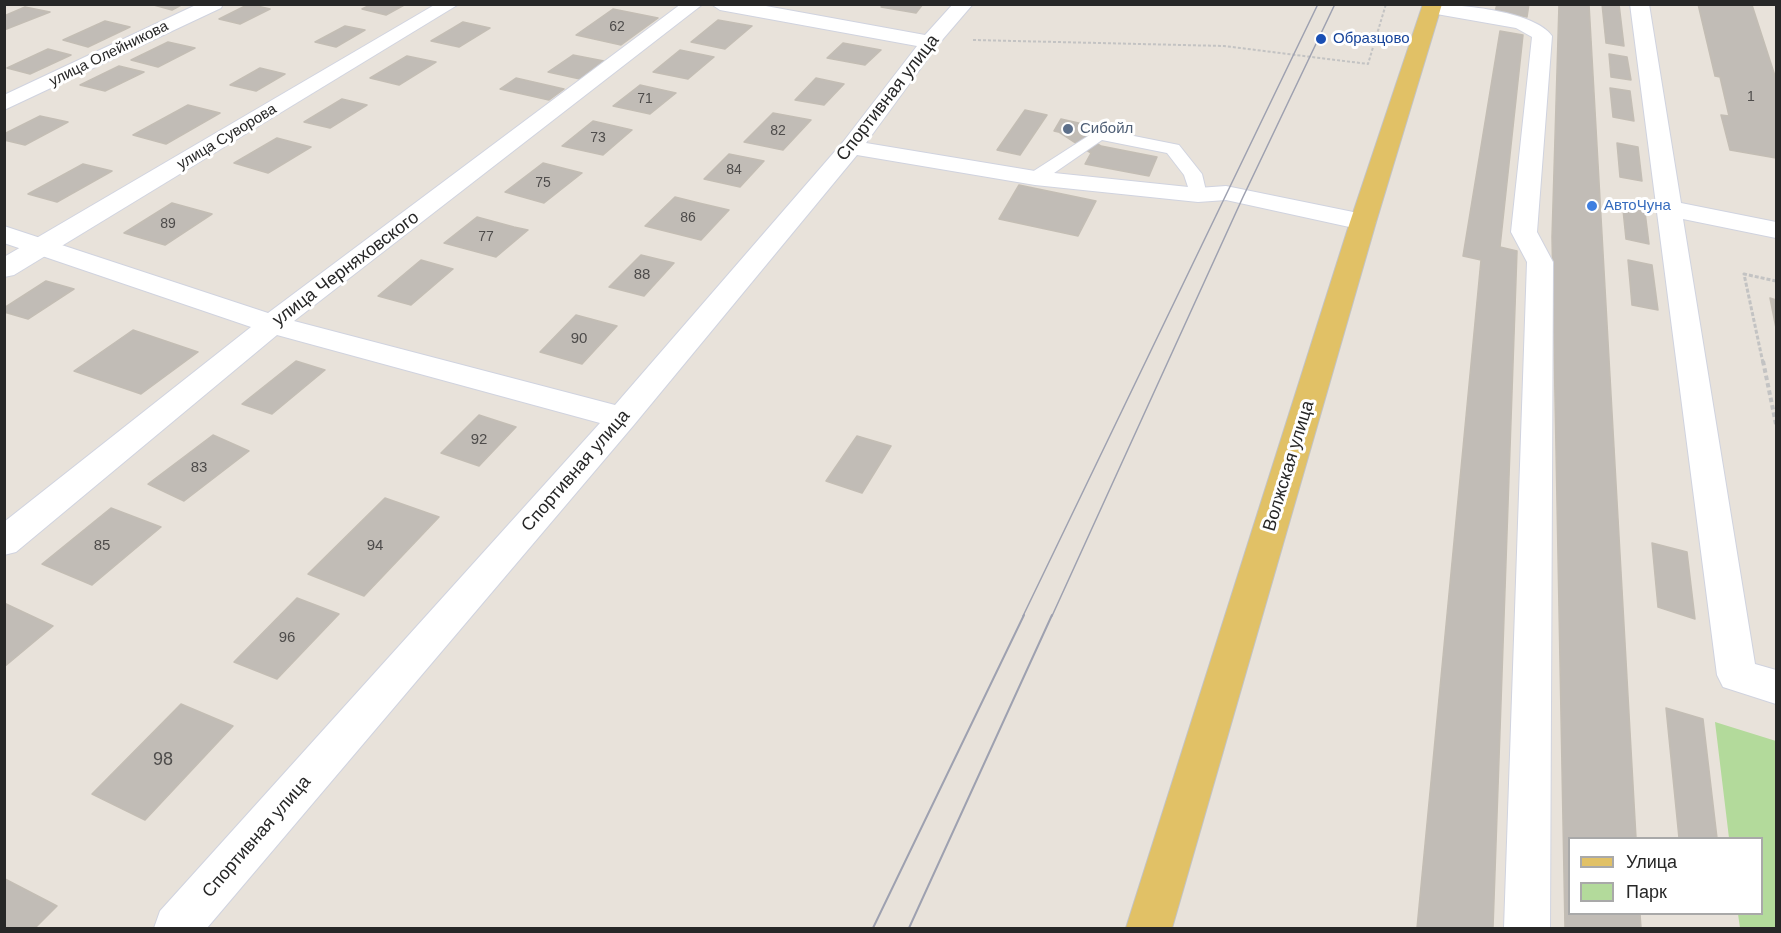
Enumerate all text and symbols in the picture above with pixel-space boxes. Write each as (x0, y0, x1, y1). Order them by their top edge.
street label: улица Олейникова (47, 17, 171, 91)
house number: 62 (609, 19, 625, 35)
place label: Образцово (1333, 30, 1410, 48)
street label: Спортивная улица (832, 31, 944, 165)
marker: Образцово (1314, 32, 1328, 46)
house number: 1 (1747, 89, 1755, 105)
house number: 71 (637, 91, 653, 107)
street label: улица Суворова (174, 100, 280, 174)
place label: Сибойл (1080, 120, 1133, 138)
marker: Сибойл (1061, 122, 1075, 136)
house number: 82 (770, 123, 786, 139)
house number: 73 (590, 130, 606, 146)
house number: 84 (726, 162, 742, 178)
house number: 75 (535, 175, 551, 191)
place label: АвтоЧуна (1604, 197, 1671, 215)
marker: АвтоЧуна (1585, 199, 1599, 213)
street label: улица Черняховского (269, 207, 423, 331)
house number: 86 (680, 210, 696, 226)
house number: 89 (160, 216, 176, 232)
house number: 77 (478, 229, 494, 245)
house number: 88 (634, 266, 650, 284)
house number: 90 (571, 330, 587, 348)
street label: Волжская улица (1259, 398, 1319, 534)
street label: Спортивная улица (517, 406, 635, 536)
house number: 92 (471, 431, 487, 449)
house number: 83 (191, 459, 207, 477)
house number: 85 (94, 537, 110, 555)
house number: 94 (367, 537, 383, 555)
house number: 96 (279, 629, 295, 647)
house number: 98 (153, 749, 173, 771)
street label: Спортивная улица (198, 772, 316, 902)
legend (1568, 837, 1763, 915)
text: Улица (1626, 852, 1677, 872)
text: Парк (1626, 882, 1667, 902)

